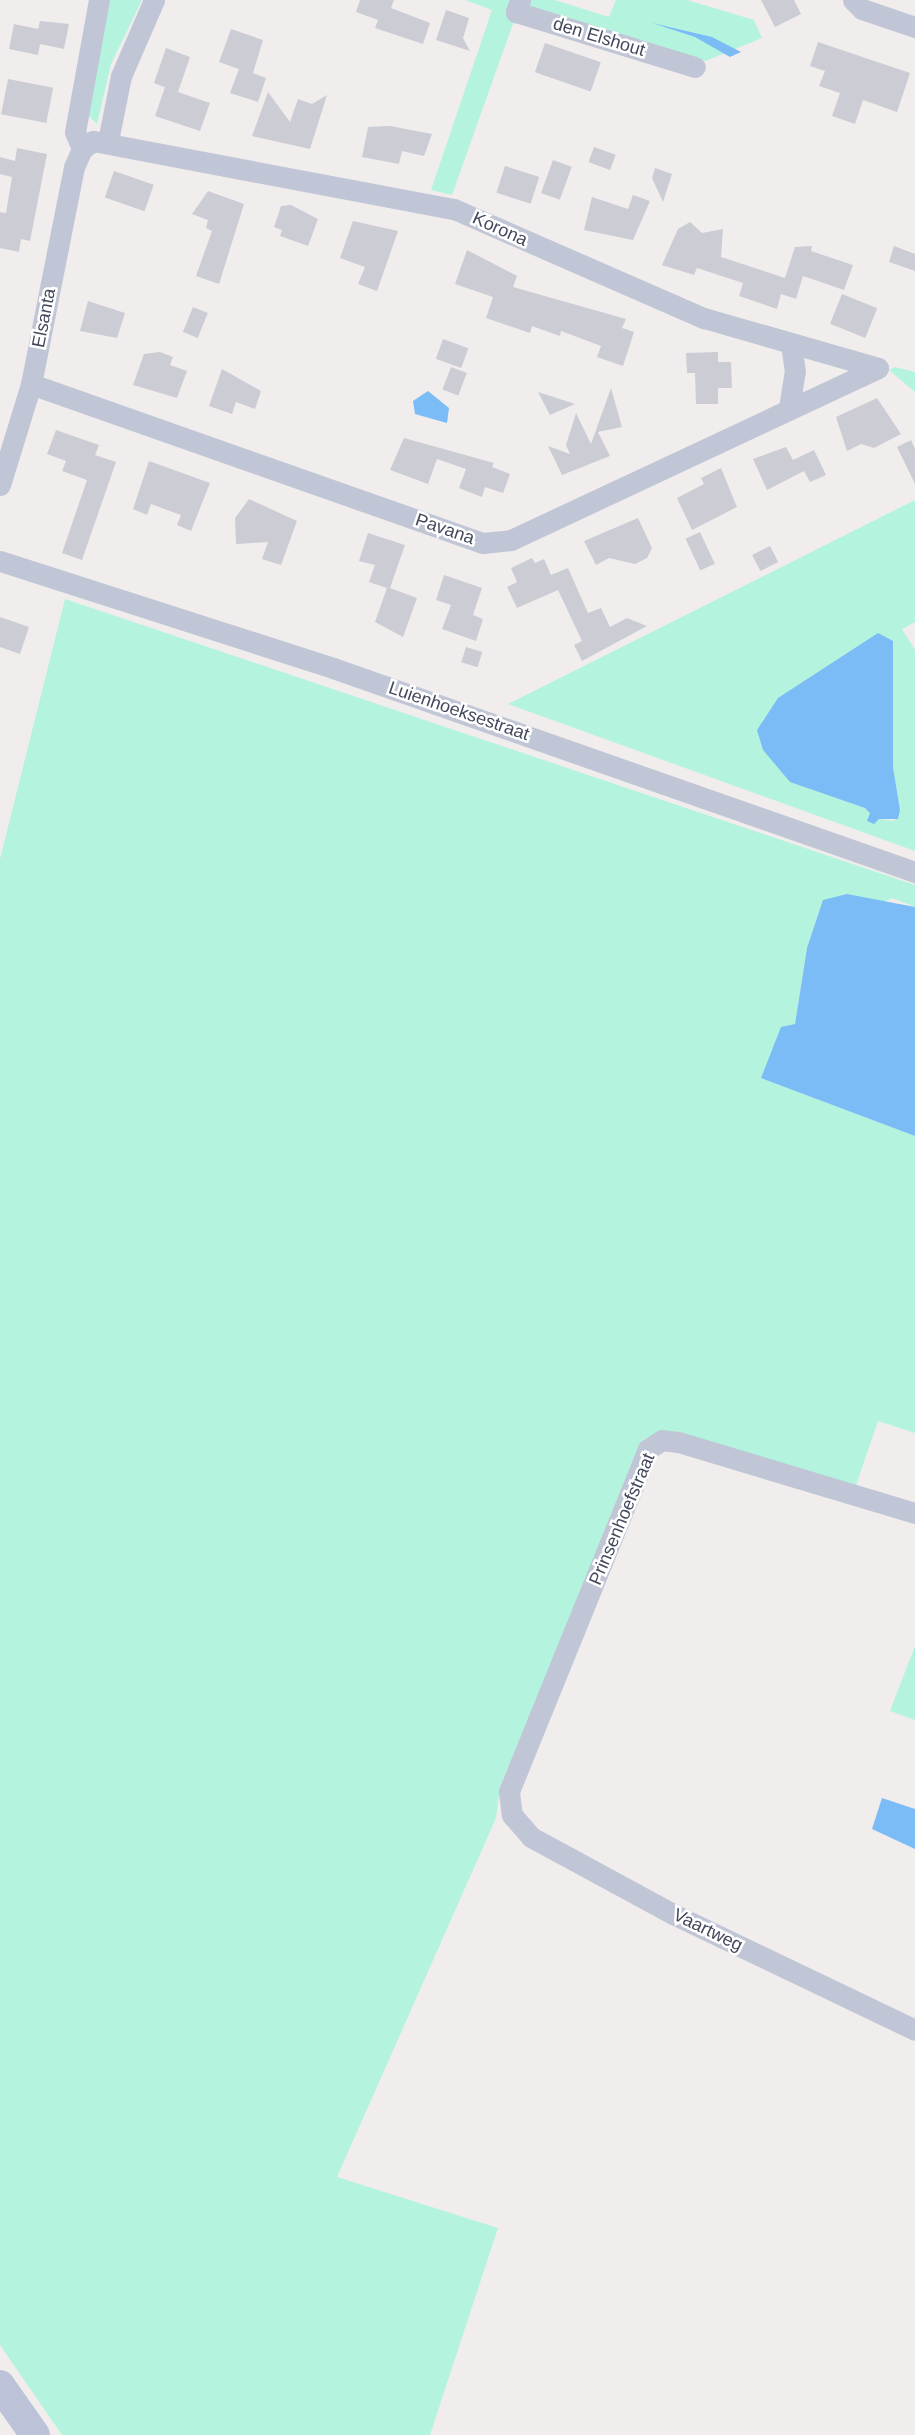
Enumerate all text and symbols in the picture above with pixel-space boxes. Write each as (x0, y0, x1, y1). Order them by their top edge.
street label: den Elshout (550, 13, 648, 61)
street label: Korona (469, 207, 531, 251)
street label: Elsanta (28, 286, 60, 350)
street label: Pavana (413, 509, 477, 549)
street label: Luienhoeksestraat (386, 677, 532, 745)
street label: Prinsenhoefstraat (584, 1450, 660, 1588)
street label: Vaartweg (670, 1904, 746, 1956)

